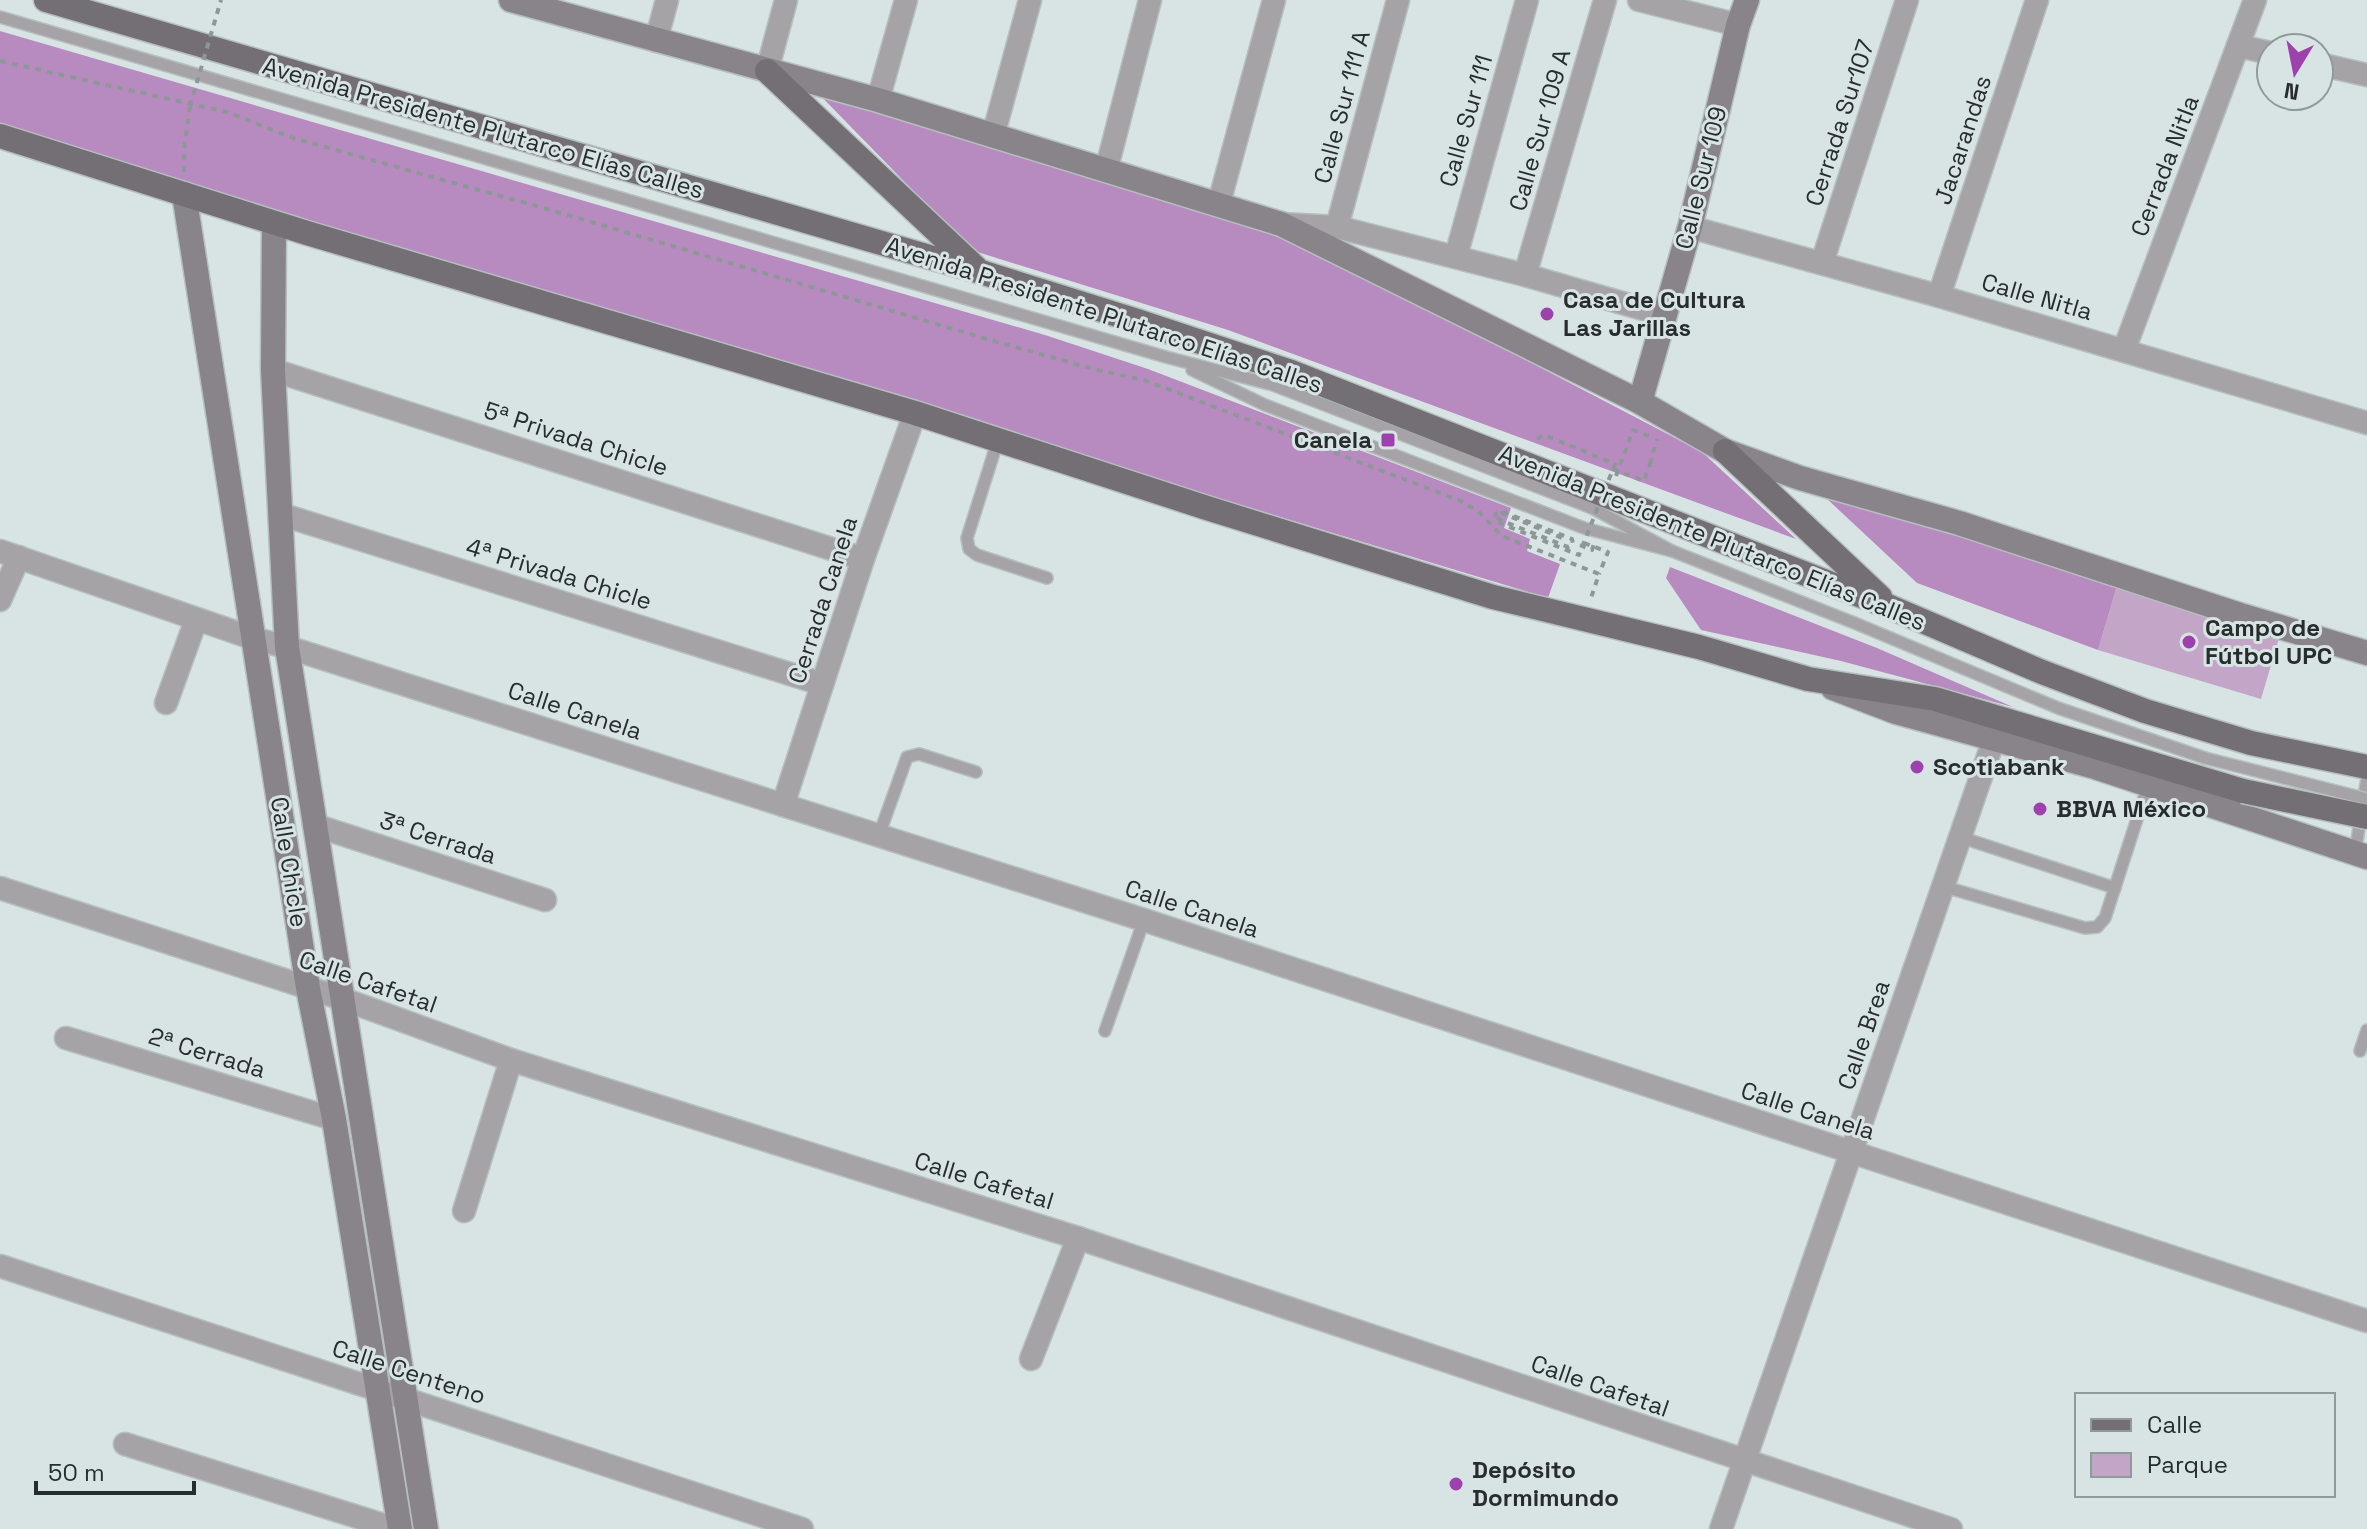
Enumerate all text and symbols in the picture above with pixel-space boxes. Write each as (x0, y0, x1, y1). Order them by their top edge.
street label: Calle Sur 111 A (1306, 27, 1377, 187)
north arrow (2255, 32, 2335, 112)
street label: Cerrada Sur107 (1798, 36, 1881, 210)
street label: Calle Sur 109 A (1502, 45, 1577, 214)
street label: Avenida Presidente Plutarco Elías Calles (259, 50, 707, 205)
street label: Calle Sur 111 (1432, 51, 1499, 191)
street label: Jacarandas (1927, 71, 1998, 208)
text: N (2282, 77, 2301, 107)
street label: Cerrada Nitla (2123, 91, 2206, 241)
street label: Calle Sur 109 (1668, 103, 1733, 252)
street label: Avenida Presidente Plutarco Elías Calles (882, 229, 1327, 400)
street label: Calle Nitla (1978, 266, 2096, 327)
place label: Casa de Cultura Las Jarillas (1563, 284, 1746, 343)
marker: Casa de Cultura Las Jarillas (1538, 305, 1556, 323)
street label: 5ª Privada Chicle (480, 394, 672, 483)
place label: Canela (1294, 424, 1372, 455)
marker: Canela (1379, 431, 1397, 449)
street label: Avenida Presidente Plutarco Elías Calles (1494, 437, 1930, 638)
street label: Cerrada Canela (781, 512, 864, 687)
street label: 4ª Privada Chicle (463, 531, 656, 616)
place label: Campo de Fútbol UPC (2205, 612, 2332, 671)
marker: Campo de Fútbol UPC (2180, 633, 2198, 651)
street label: Calle Canela (504, 674, 646, 747)
place label: Scotiabank (1933, 751, 2065, 782)
marker: Scotiabank (1908, 758, 1926, 776)
place label: BBVA México (2056, 793, 2206, 824)
street label: Calle Chicle (264, 794, 315, 929)
marker: BBVA México (2031, 800, 2049, 818)
street label: 3ª Cerrada (376, 804, 501, 871)
street label: Calle Canela (1121, 872, 1263, 945)
street label: Calle Cafetal (295, 943, 441, 1020)
street label: Calle Brea (1830, 976, 1897, 1094)
street label: 2ª Cerrada (145, 1020, 270, 1085)
street label: Calle Canela (1737, 1074, 1879, 1147)
street label: Calle Cafetal (911, 1145, 1058, 1216)
street label: Calle Centeno (328, 1332, 490, 1411)
street label: Calle Cafetal (1527, 1347, 1673, 1424)
legend (2075, 1393, 2335, 1497)
text: Calle (2147, 1409, 2202, 1440)
scale bar (36, 1445, 194, 1495)
text: Parque (2147, 1449, 2228, 1480)
place label: Depósito Dormimundo (1472, 1454, 1619, 1513)
text: 50 m (48, 1457, 105, 1488)
marker: Depósito Dormimundo (1447, 1475, 1465, 1493)

